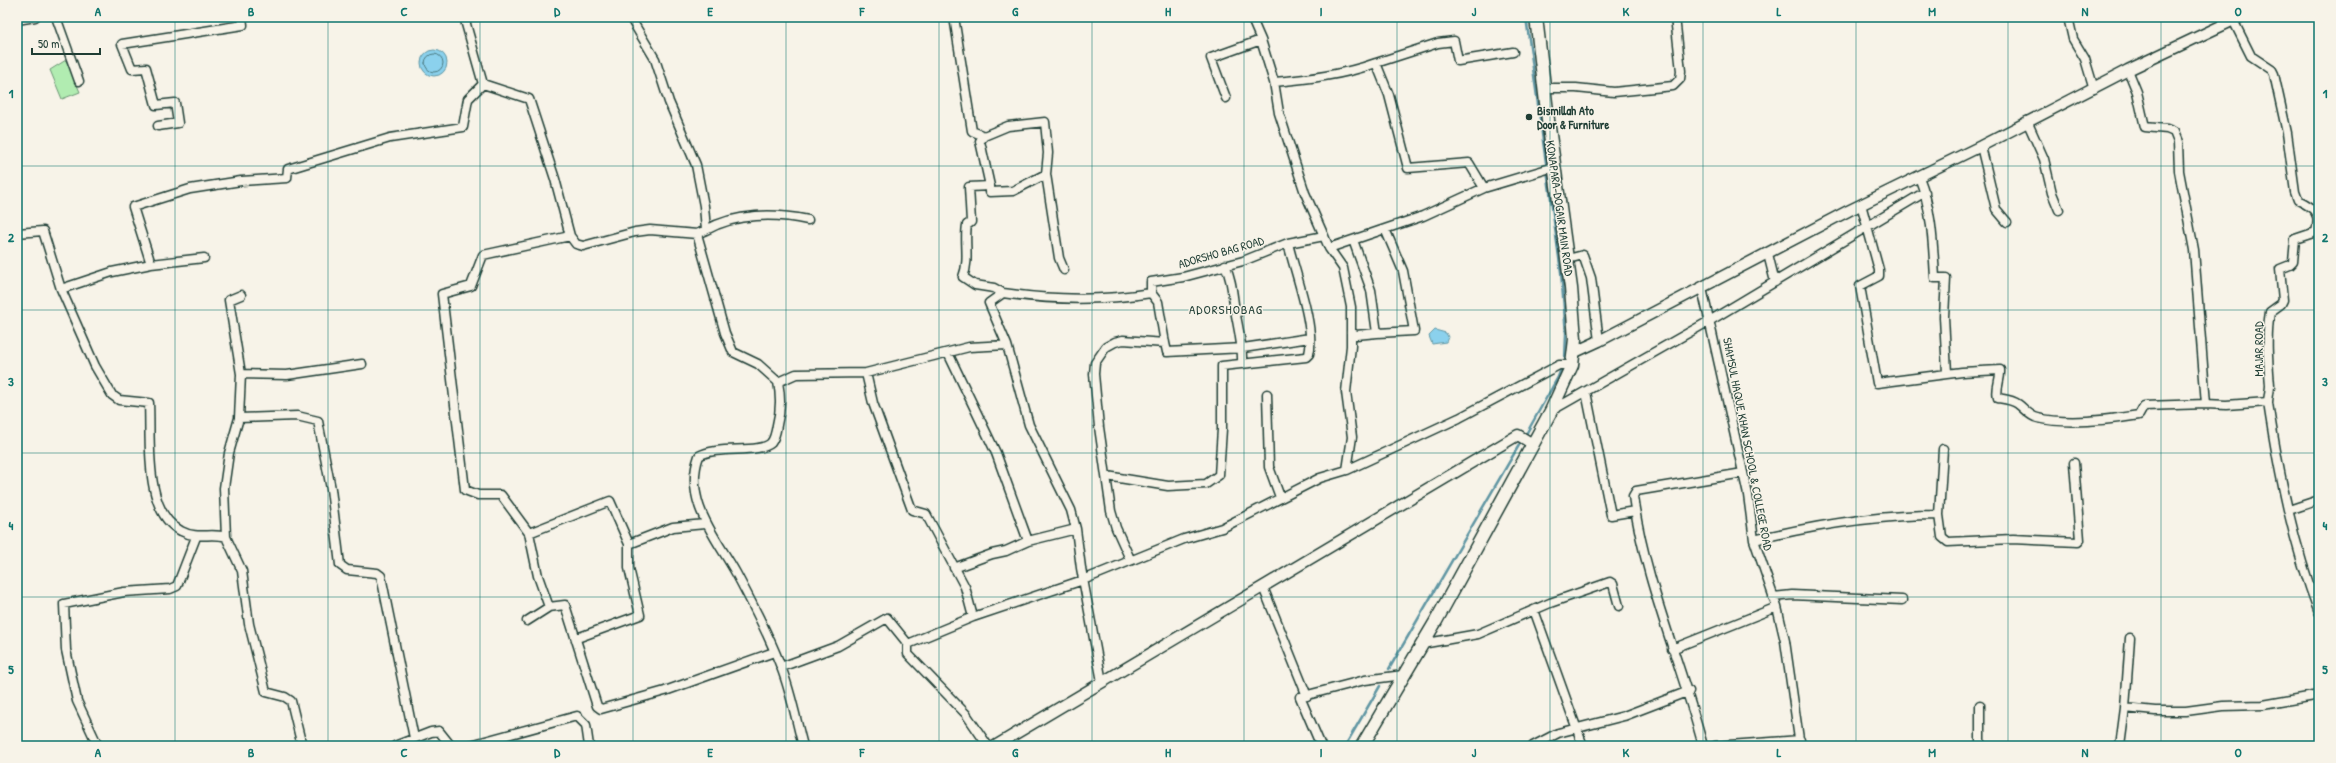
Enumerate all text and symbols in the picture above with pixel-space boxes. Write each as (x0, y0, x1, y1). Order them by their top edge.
text: A (95, 2, 102, 20)
text: B (248, 2, 255, 20)
text: C (400, 2, 408, 20)
text: D (554, 2, 561, 20)
text: E (707, 2, 713, 20)
text: F (859, 2, 866, 20)
text: G (1012, 2, 1019, 20)
text: H (1165, 2, 1171, 20)
text: I (1319, 2, 1323, 20)
text: J (1472, 2, 1477, 20)
text: K (1623, 2, 1630, 20)
text: L (1777, 2, 1782, 20)
text: M (1928, 2, 1936, 20)
text: N (2082, 2, 2089, 20)
text: O (2234, 2, 2242, 20)
scale bar (32, 30, 100, 56)
text: 50 m (38, 35, 59, 52)
text: 1 (9, 84, 14, 102)
text: 1 (2323, 84, 2328, 102)
place label: Bismillah Ato Door & Furniture (1537, 102, 1609, 133)
marker: Bismillah Ato Door & Furniture (1524, 112, 1534, 122)
street label: KONAPARA-DOGAIR MAIN ROAD (1542, 139, 1578, 277)
text: 2 (8, 228, 15, 246)
text: 2 (2322, 228, 2329, 246)
street label: ADORSHO BAG ROAD (1176, 232, 1266, 272)
district label: ADORSHOBAG (1189, 300, 1263, 318)
street label: MAJAR ROAD (2250, 321, 2267, 377)
street label: SHAMSUL HAQUE KHAN SCHOOL & COLLEGE ROAD (1719, 336, 1777, 552)
text: 3 (8, 372, 14, 390)
text: 3 (2322, 372, 2328, 390)
text: 4 (9, 516, 14, 534)
text: 4 (2323, 516, 2328, 534)
text: 5 (8, 660, 14, 678)
text: 5 (2322, 660, 2328, 678)
text: A (95, 743, 102, 761)
text: B (248, 743, 255, 761)
text: C (400, 743, 408, 761)
text: D (554, 743, 561, 761)
text: E (707, 743, 713, 761)
text: F (859, 743, 866, 761)
text: G (1012, 743, 1019, 761)
text: H (1165, 743, 1171, 761)
text: I (1319, 743, 1323, 761)
text: J (1472, 743, 1477, 761)
text: K (1623, 743, 1630, 761)
text: L (1777, 743, 1782, 761)
text: M (1928, 743, 1936, 761)
text: N (2082, 743, 2089, 761)
text: O (2234, 743, 2242, 761)

